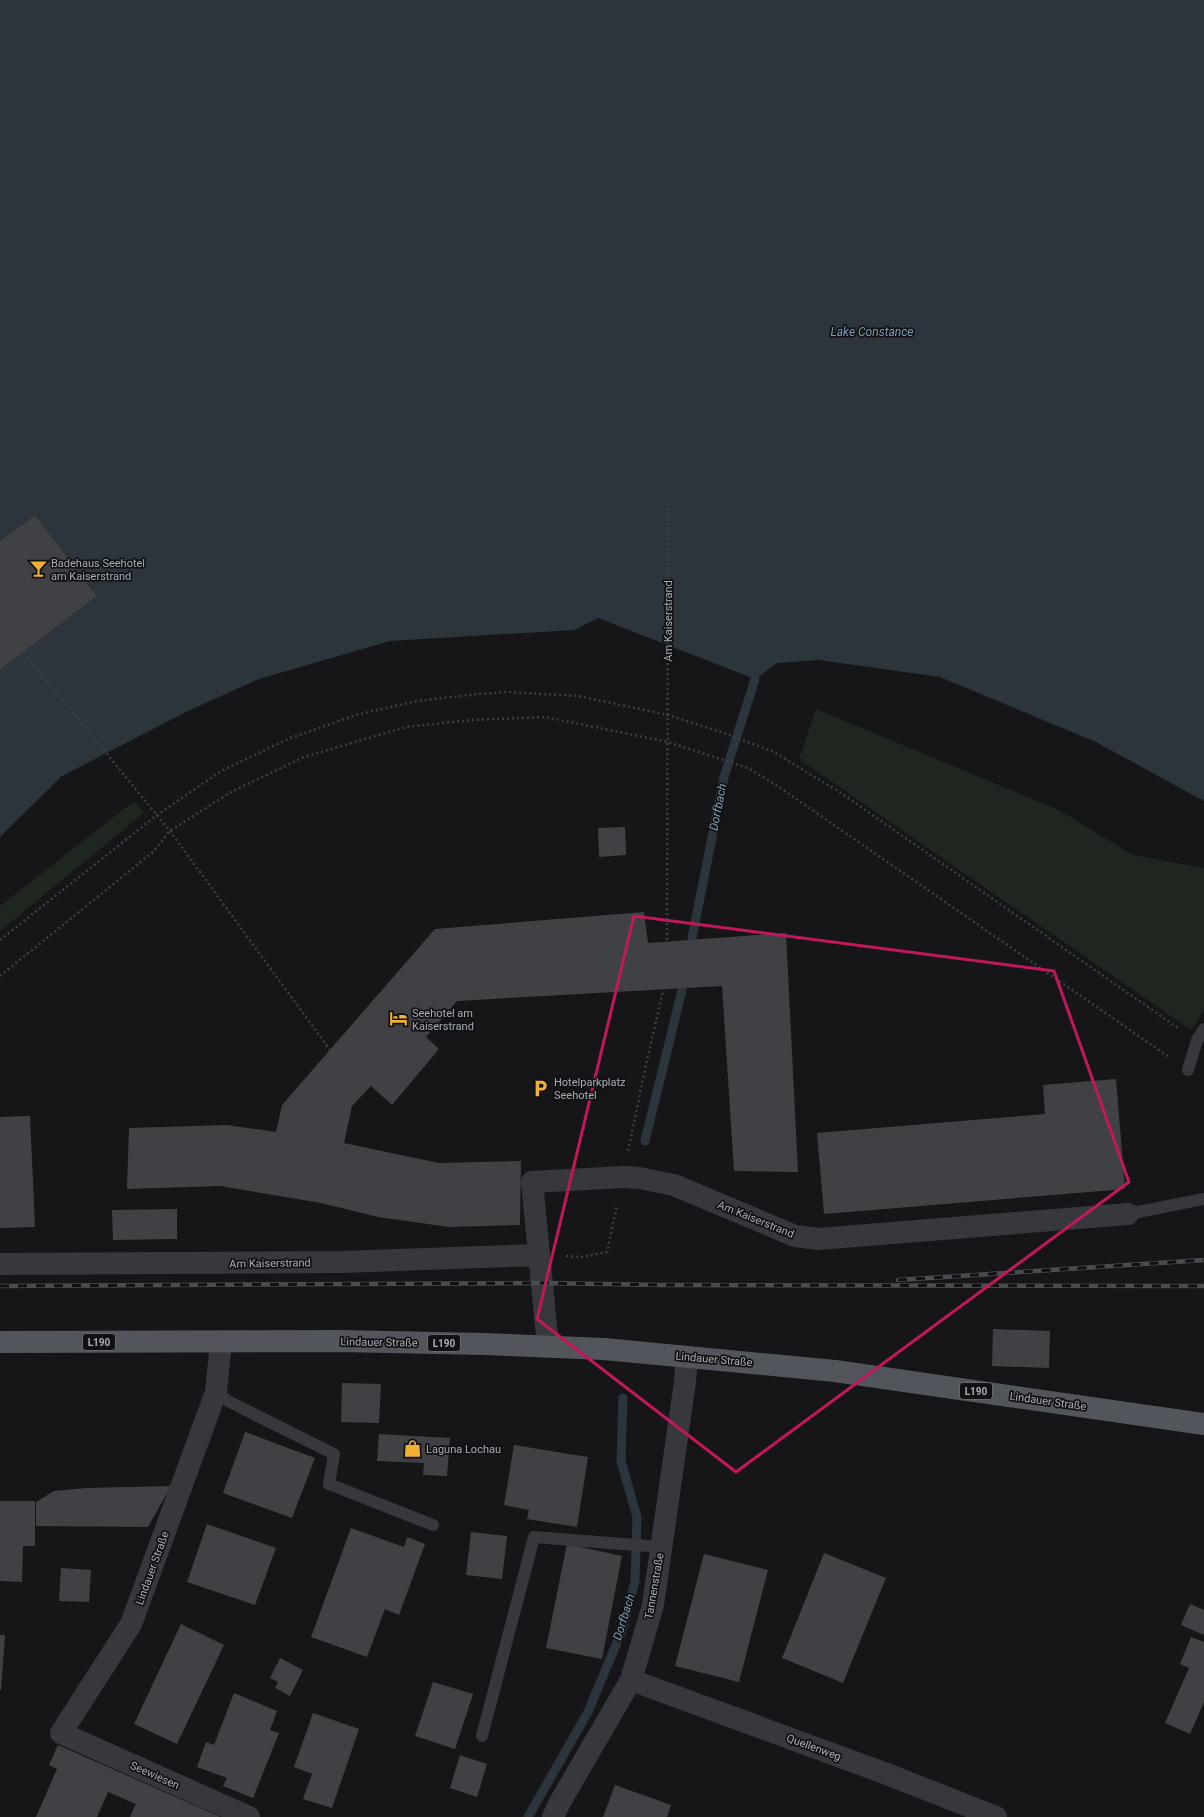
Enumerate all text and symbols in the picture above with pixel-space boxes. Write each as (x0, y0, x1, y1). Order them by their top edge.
water label: Lake Constance (831, 325, 914, 339)
place label: Badehaus Seehotel am Kaiserstrand (51, 557, 145, 583)
bar icon: Badehaus Seehotel am Kaiserstrand (28, 559, 48, 579)
street label: Am Kaiserstrand (662, 580, 675, 662)
water label: Dorfbach (707, 782, 729, 832)
place label: Seehotel am Kaiserstrand (412, 1007, 474, 1033)
hotel icon: Seehotel am Kaiserstrand (389, 1009, 409, 1029)
place label: Hotelparkplatz Seehotel (554, 1076, 626, 1102)
parking icon: Hotelparkplatz Seehotel (531, 1078, 551, 1098)
street label: Am Kaiserstrand (716, 1198, 796, 1241)
street label: Am Kaiserstrand (229, 1256, 311, 1271)
road number: L190 (83, 1334, 115, 1350)
street label: Lindauer Straße (340, 1335, 418, 1350)
road number: L190 (428, 1335, 460, 1351)
street label: Lindauer Straße (675, 1350, 753, 1369)
road number: L190 (960, 1383, 992, 1399)
street label: Lindauer Straße (1009, 1390, 1087, 1413)
shop icon: Laguna Lochau (403, 1439, 423, 1459)
place label: Laguna Lochau (426, 1443, 501, 1456)
street label: Lindauer Straße (133, 1530, 172, 1607)
street label: Tannenstraße (642, 1552, 667, 1620)
water label: Dorfbach (610, 1592, 638, 1642)
street label: Quellenweg (785, 1732, 843, 1763)
street label: Seewiesen (128, 1759, 181, 1792)

